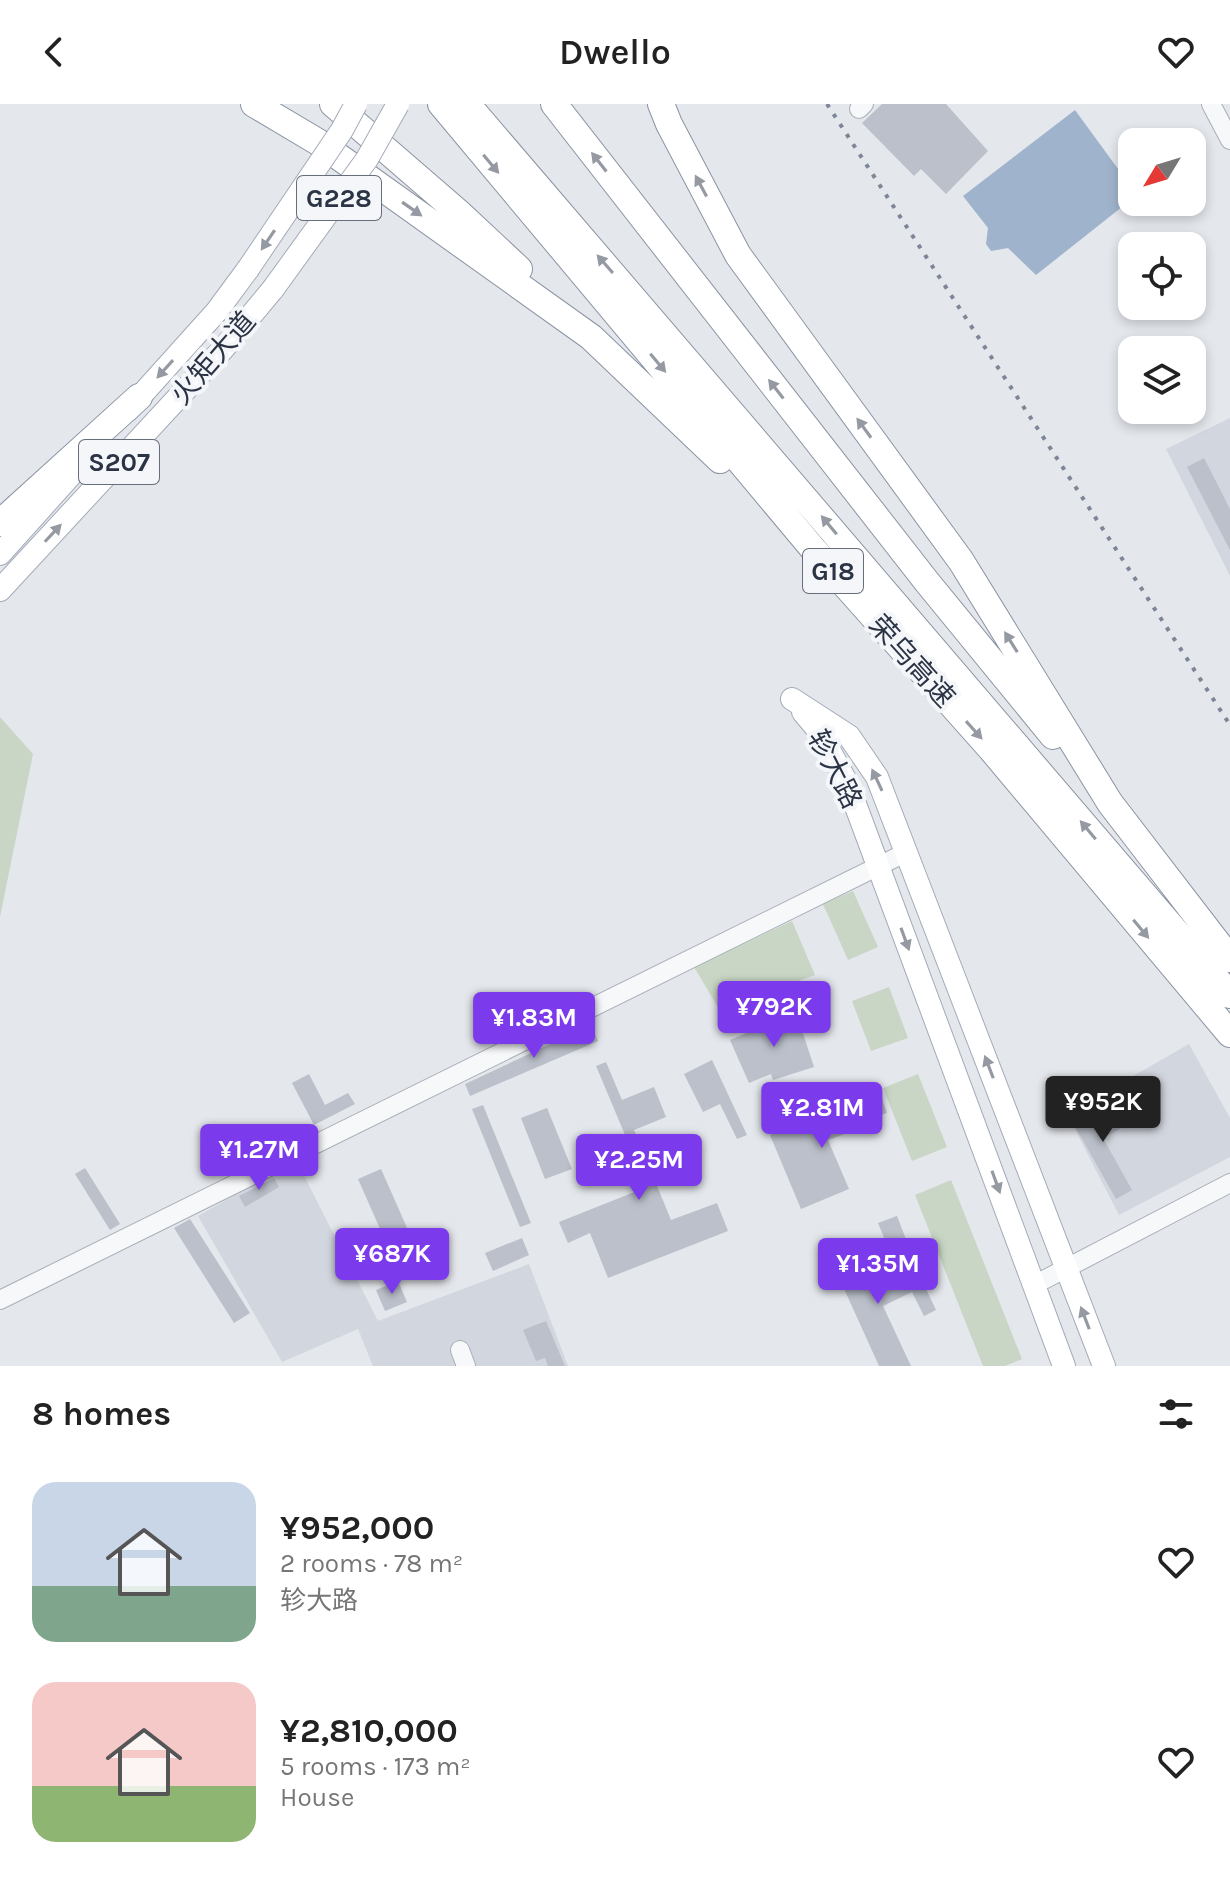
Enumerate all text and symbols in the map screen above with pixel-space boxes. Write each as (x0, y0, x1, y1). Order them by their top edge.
icon: back (32, 30, 76, 74)
icon: heart (1154, 30, 1198, 74)
text: Dwello (559, 31, 671, 73)
north arrow (1118, 128, 1206, 216)
map controls (1118, 128, 1206, 424)
one-way arrow (591, 152, 607, 172)
one-way arrow (482, 154, 499, 174)
one-way arrow (695, 175, 708, 198)
road number: G228 (297, 176, 381, 220)
one-way arrow (401, 201, 422, 216)
one-way arrow (261, 229, 276, 251)
button: locate (1118, 232, 1206, 320)
one-way arrow (597, 254, 614, 274)
street label: 火矩大道 (164, 305, 262, 411)
button: layers (1118, 336, 1206, 424)
one-way arrow (649, 353, 666, 373)
one-way arrow (157, 358, 174, 378)
one-way arrow (768, 379, 784, 399)
one-way arrow (856, 417, 872, 439)
road number: S207 (79, 440, 159, 484)
one-way arrow (821, 516, 838, 536)
one-way arrow (43, 524, 61, 543)
road number: G18 (803, 549, 863, 593)
street label: 荣乌高速 (862, 608, 962, 714)
one-way arrow (1004, 631, 1018, 653)
one-way arrow (964, 721, 982, 740)
street label: 轸大路 (801, 724, 869, 814)
one-way arrow (870, 769, 884, 792)
one-way arrow (1080, 820, 1097, 840)
one-way arrow (1132, 919, 1149, 939)
one-way arrow (899, 927, 912, 951)
pin: ¥792K (718, 981, 830, 1049)
text: ¥792K (736, 991, 812, 1022)
pin: ¥1.83M (469, 992, 599, 1060)
text: ¥1.83M (491, 1002, 577, 1033)
one-way arrow (982, 1054, 995, 1078)
pin: ¥952K (1047, 1076, 1159, 1144)
pin: ¥2.81M (757, 1082, 887, 1150)
text: ¥952K (1064, 1086, 1142, 1117)
text: ¥2.81M (779, 1092, 865, 1123)
pin: ¥1.27M (194, 1124, 324, 1192)
text: ¥1.27M (218, 1134, 300, 1165)
pin: ¥2.25M (574, 1134, 704, 1202)
text: ¥2.25M (594, 1144, 684, 1175)
one-way arrow (990, 1171, 1003, 1195)
pin: ¥687K (336, 1228, 448, 1296)
text: ¥687K (353, 1238, 431, 1269)
pin: ¥1.35M (813, 1238, 943, 1306)
text: ¥1.35M (836, 1248, 920, 1279)
one-way arrow (1078, 1306, 1091, 1330)
icon: filters (1154, 1392, 1198, 1436)
text: 8 homes (32, 1394, 171, 1434)
text: ¥952,000 (280, 1508, 434, 1548)
icon: home (96, 1514, 192, 1610)
icon: heart (1154, 1540, 1198, 1584)
text: 2 rooms · 78 m² (280, 1548, 463, 1579)
text: 轸大路 (280, 1585, 358, 1616)
text: ¥2,810,000 (280, 1711, 458, 1751)
icon: home (96, 1714, 192, 1810)
icon: heart (1154, 1740, 1198, 1784)
text: 5 rooms · 173 m² (280, 1751, 471, 1782)
text: House (280, 1782, 354, 1813)

